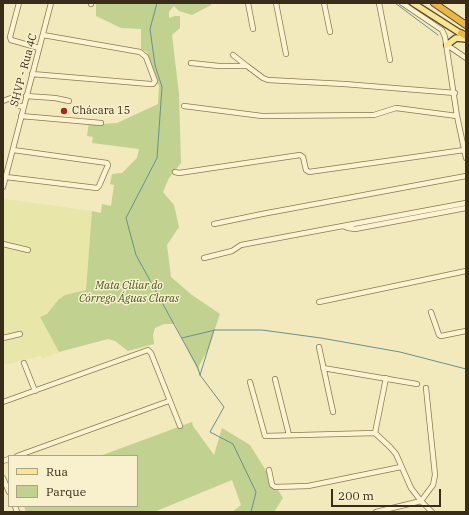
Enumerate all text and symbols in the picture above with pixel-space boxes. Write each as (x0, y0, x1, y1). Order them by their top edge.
street label: SHVP - Rua 4C (8, 32, 40, 108)
place label: Chácara 15 (72, 104, 130, 118)
marker: Chácara 15 (59, 106, 69, 116)
park label: Mata Ciliar do Córrego Águas Claras (79, 279, 179, 305)
legend (8, 455, 138, 507)
text: Rua (46, 464, 68, 479)
scale bar (333, 481, 443, 507)
text: Parque (46, 484, 86, 499)
text: 200 m (338, 488, 374, 503)

